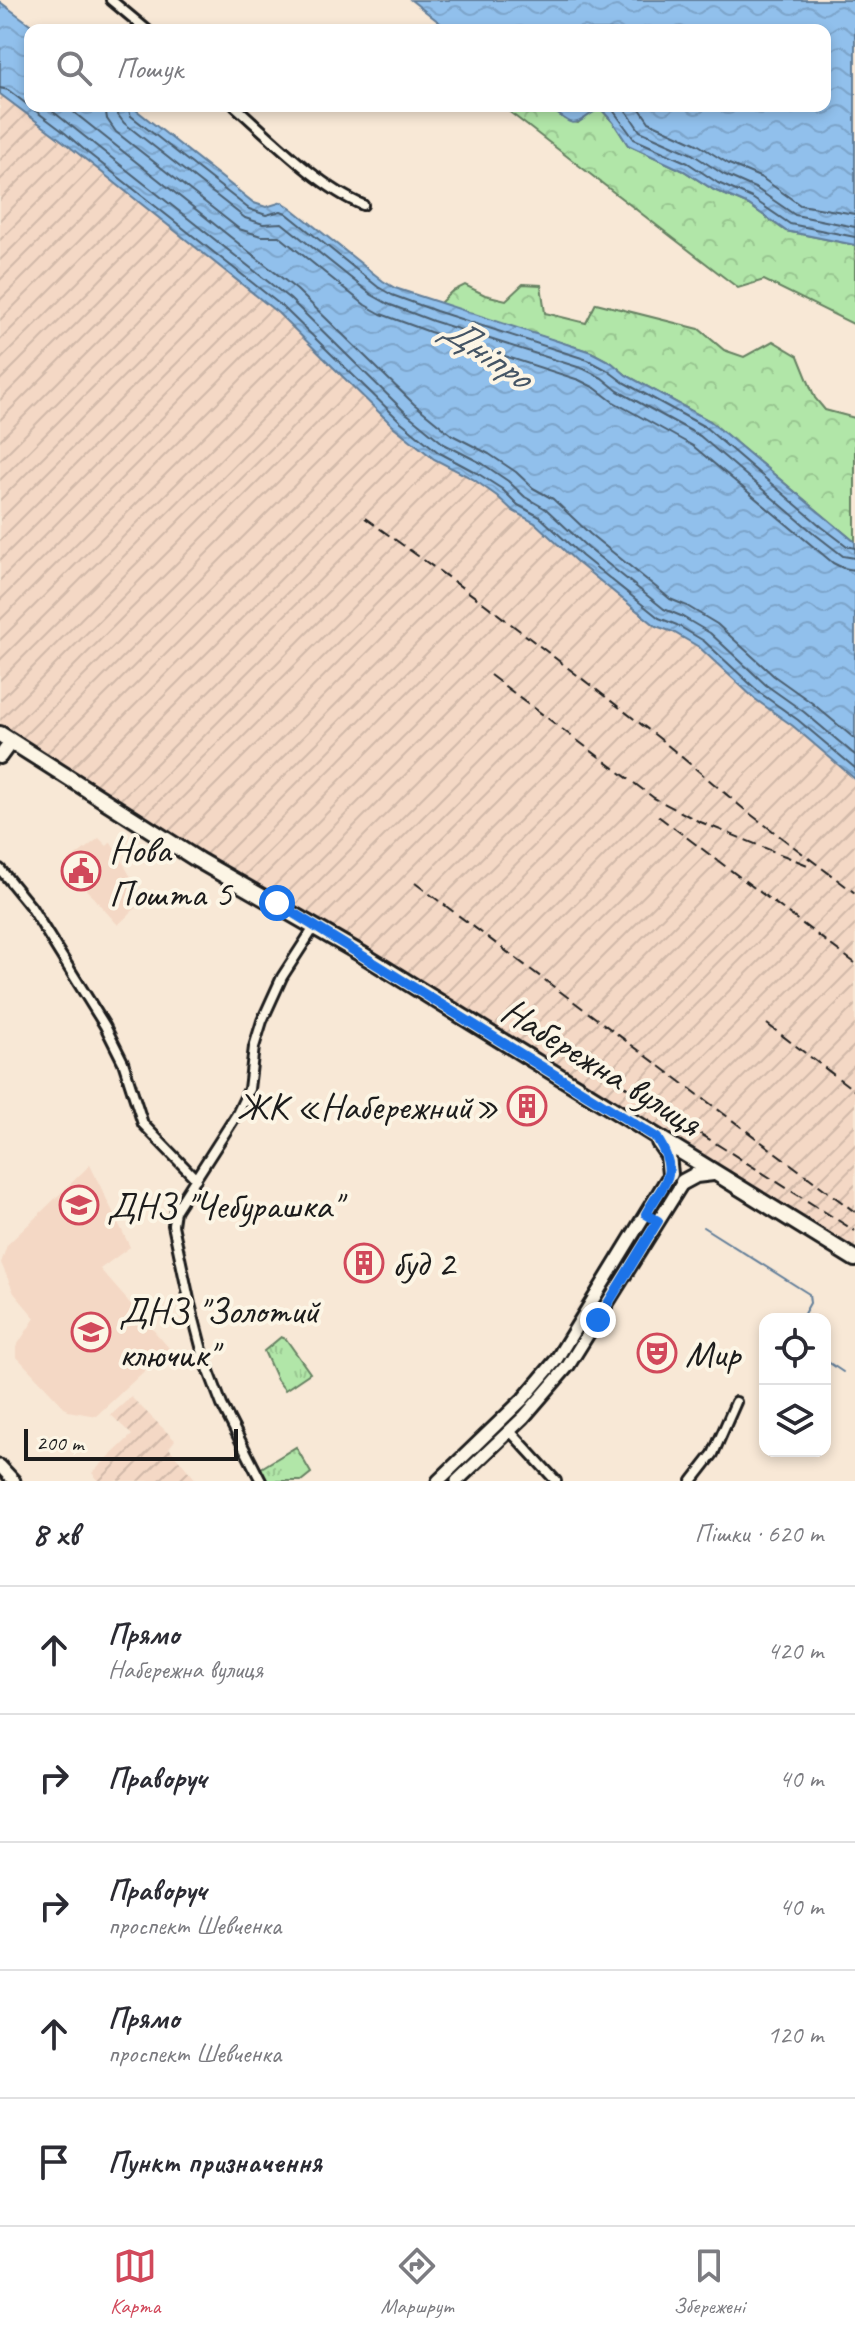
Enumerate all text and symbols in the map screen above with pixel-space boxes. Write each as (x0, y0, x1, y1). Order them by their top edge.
search box (24, 24, 831, 112)
icon: search (52, 46, 96, 90)
text: Пошук (116, 49, 183, 87)
water label: Дніпро (431, 303, 545, 403)
place label: Нова Пошта 5 (109, 826, 234, 917)
public building icon: Нова Пошта 5 (60, 850, 102, 892)
route start (259, 885, 295, 921)
street label: Набережна вулиця (493, 986, 711, 1147)
place label: ЖК «Набережний» (237, 1083, 499, 1130)
building icon: ЖК «Набережний» (506, 1085, 548, 1127)
place label: ДНЗ "Чебурашка" (107, 1182, 348, 1229)
school or university icon: ДНЗ "Чебурашка" (58, 1184, 100, 1226)
place label: буд 2 (392, 1240, 457, 1287)
building icon: буд 2 (343, 1242, 385, 1284)
place label: ДНЗ "Золотий ключик" (119, 1287, 321, 1378)
route end (580, 1302, 616, 1338)
school or university icon: ДНЗ "Золотий ключик" (70, 1311, 112, 1353)
map controls (759, 1313, 831, 1457)
button: locate (759, 1313, 831, 1385)
place label: Мир (685, 1330, 742, 1377)
theatre icon: Мир (636, 1332, 678, 1374)
button: layers (759, 1385, 831, 1457)
scale bar (24, 1425, 238, 1461)
text: 200 m (36, 1429, 83, 1457)
text: 8 хв (32, 1512, 78, 1555)
text: Пішки · 620 m (695, 1517, 823, 1550)
text: Прямо (108, 1615, 179, 1653)
icon: ahead (32, 1628, 76, 1672)
text: 420 m (767, 1634, 823, 1667)
text: Набережна вулиця (108, 1653, 263, 1686)
icon: right (32, 1756, 76, 1800)
text: Праворуч (108, 1759, 206, 1797)
text: 40 m (779, 1762, 823, 1795)
text: Праворуч (108, 1871, 206, 1909)
icon: right (32, 1884, 76, 1928)
text: 40 m (779, 1890, 823, 1923)
text: проспект Шевченка (108, 1909, 281, 1942)
text: Прямо (108, 1999, 179, 2037)
icon: ahead (32, 2012, 76, 2056)
text: 120 m (767, 2018, 823, 2051)
text: проспект Шевченка (108, 2037, 281, 2070)
icon: arrive (32, 2140, 76, 2184)
text: Пункт призначення (108, 2143, 322, 2181)
tab: Карта (110, 2244, 160, 2320)
tab: Маршрут (381, 2244, 453, 2320)
tab: Збережені (673, 2244, 745, 2320)

